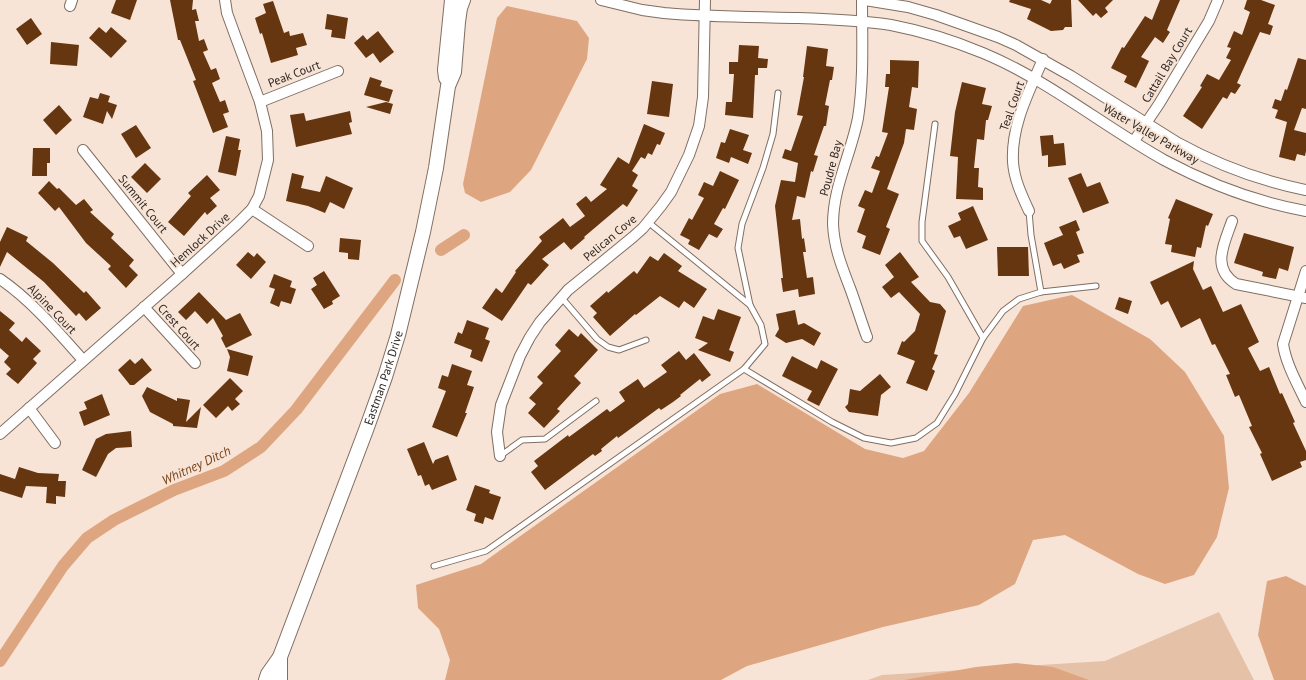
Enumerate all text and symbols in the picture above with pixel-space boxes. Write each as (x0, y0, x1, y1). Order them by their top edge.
street label: Cattail Bay Court (1138, 24, 1195, 105)
street label: Peak Court (266, 57, 322, 90)
street label: Teal Court (996, 79, 1027, 133)
street label: Water Valley Parkway (1101, 100, 1202, 167)
street label: Poudre Bay (816, 138, 845, 198)
street label: Summit Court (115, 172, 171, 236)
street label: Hemlock Drive (167, 209, 232, 270)
street label: Pelican Cove (580, 211, 639, 264)
street label: Alpine Court (25, 280, 80, 337)
street label: Crest Court (155, 300, 204, 353)
street label: Eastman Park Drive (360, 329, 406, 427)
water label: Whitney Ditch (159, 442, 233, 489)

